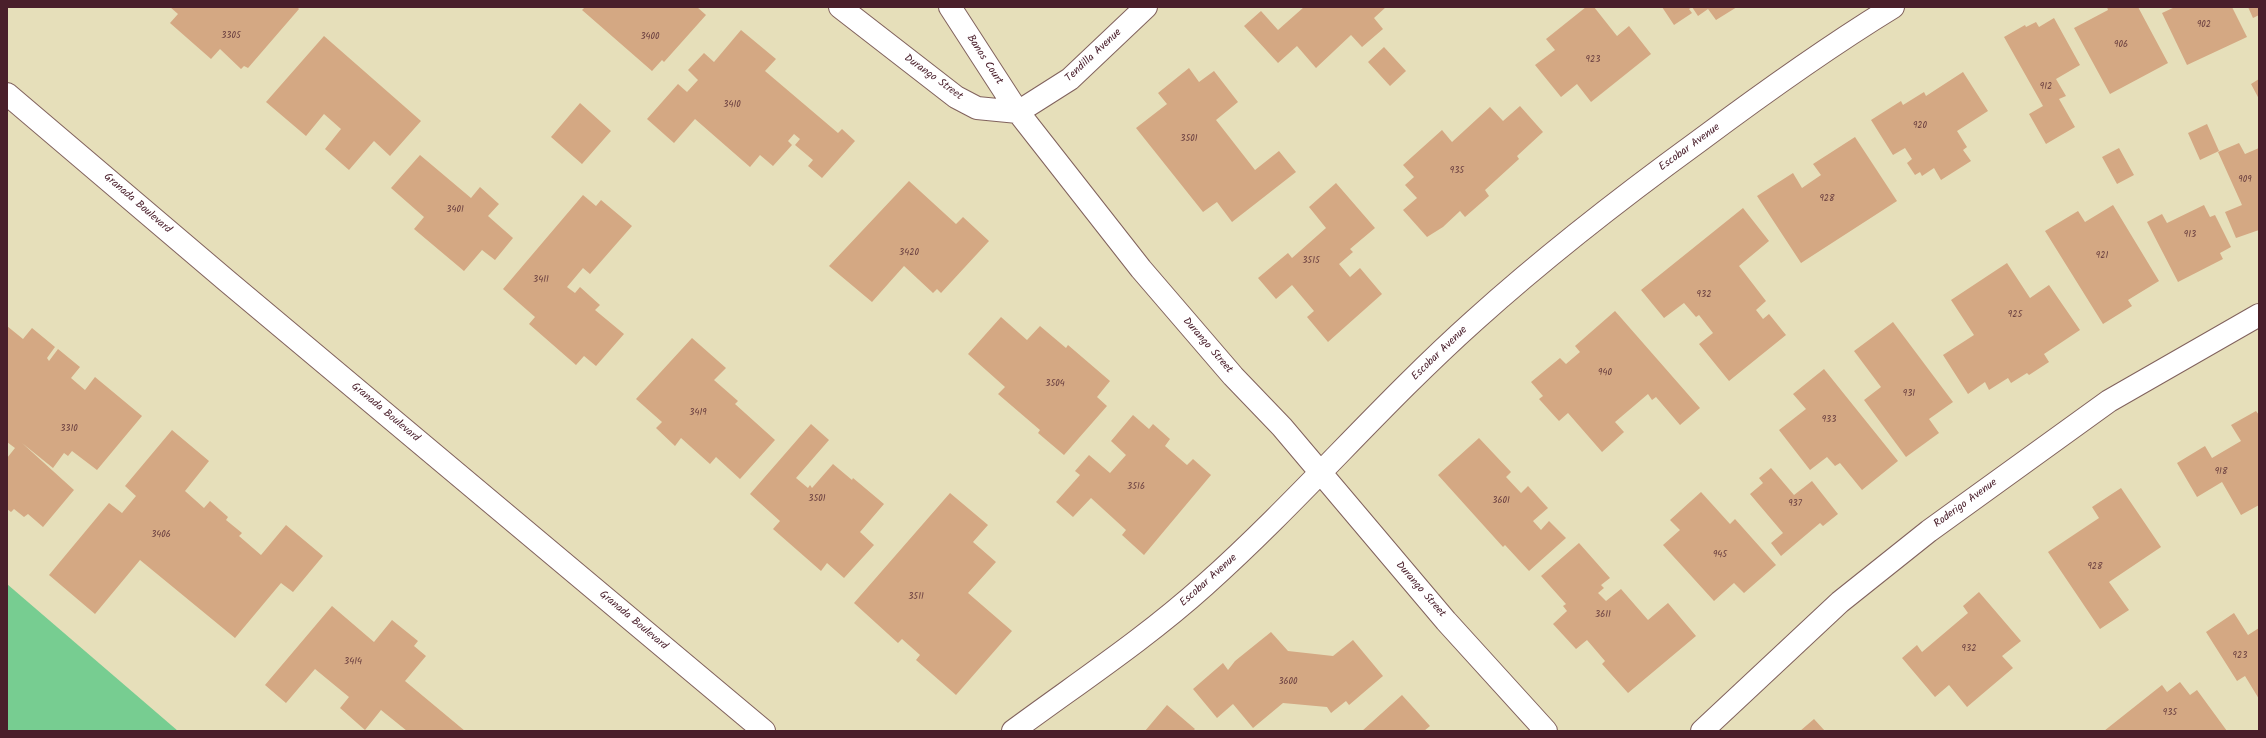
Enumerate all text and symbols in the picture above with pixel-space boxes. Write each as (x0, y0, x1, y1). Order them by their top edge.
house number: 902 (2197, 20, 2211, 30)
street label: Tendilla Avenue (1063, 27, 1125, 85)
house number: 3305 (221, 31, 241, 41)
house number: 3400 (640, 32, 660, 42)
street label: Banos Court (963, 33, 1005, 87)
house number: 906 (2114, 40, 2128, 50)
street label: Durango Street (901, 52, 965, 104)
house number: 923 (1586, 55, 1600, 65)
house number: 912 (2040, 82, 2052, 92)
house number: 3410 (723, 100, 741, 110)
street label: Escobar Avenue (1657, 121, 1723, 175)
house number: 920 (1913, 121, 1927, 131)
house number: 3501 (1180, 134, 1198, 144)
house number: 935 (1450, 166, 1464, 176)
street label: Granada Boulevard (100, 171, 174, 237)
house number: 909 (2238, 175, 2252, 185)
house number: 928 (1819, 194, 1835, 204)
house number: 3401 (446, 205, 464, 215)
house number: 913 (2184, 230, 2196, 240)
house number: 3420 (899, 248, 919, 258)
house number: 921 (2096, 251, 2108, 261)
house number: 3515 (1302, 256, 1320, 266)
house number: 3411 (533, 275, 549, 285)
house number: 932 (1697, 290, 1711, 300)
house number: 925 (2008, 310, 2022, 320)
street label: Durango Street (1179, 315, 1235, 377)
street label: Escobar Avenue (1409, 324, 1471, 384)
house number: 940 (1598, 368, 1612, 378)
house number: 3504 (1045, 379, 1065, 389)
street label: Granada Boulevard (348, 380, 422, 446)
house number: 931 (1903, 389, 1915, 399)
house number: 3419 (689, 408, 707, 418)
house number: 933 (1822, 415, 1836, 425)
house number: 3310 (60, 424, 78, 434)
house number: 918 (2215, 467, 2227, 477)
street label: Roderigo Avenue (1932, 477, 2000, 531)
house number: 3516 (1127, 482, 1145, 492)
house number: 3501 (808, 494, 826, 504)
house number: 3601 (1492, 496, 1510, 506)
house number: 937 (1788, 499, 1802, 509)
house number: 3406 (151, 530, 171, 540)
house number: 945 (1713, 550, 1727, 560)
street label: Escobar Avenue (1178, 552, 1240, 610)
street label: Durango Street (1392, 559, 1448, 621)
house number: 928 (2087, 562, 2103, 572)
street label: Granada Boulevard (596, 588, 670, 654)
house number: 3511 (908, 592, 924, 602)
house number: 3611 (1595, 610, 1611, 620)
house number: 932 (1962, 644, 1976, 654)
house number: 923 (2233, 651, 2247, 661)
house number: 3414 (344, 657, 362, 667)
house number: 3600 (1278, 677, 1298, 687)
house number: 935 (2163, 708, 2177, 718)

